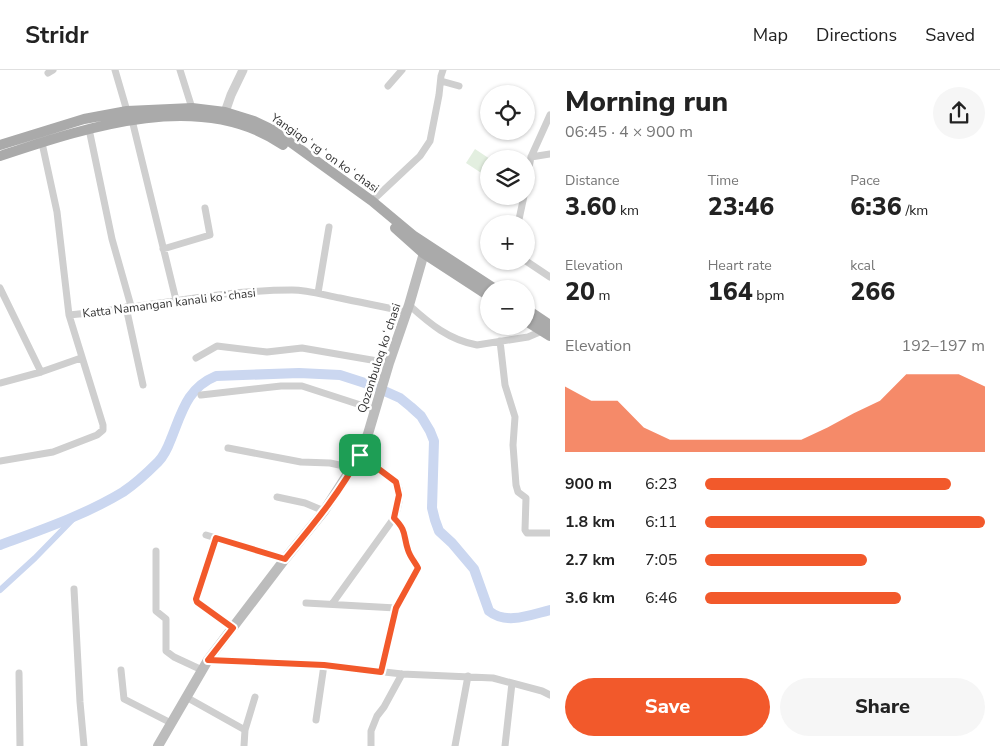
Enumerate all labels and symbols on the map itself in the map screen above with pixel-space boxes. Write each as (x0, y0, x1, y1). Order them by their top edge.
street label: Yangiqoʻrgʻon koʻchasi (267, 109, 382, 196)
street label: Katta Namangan kanali koʻchasi (82, 284, 256, 322)
street label: Qozonbuloq koʻchasi (354, 301, 404, 415)
pin (339, 434, 381, 476)

